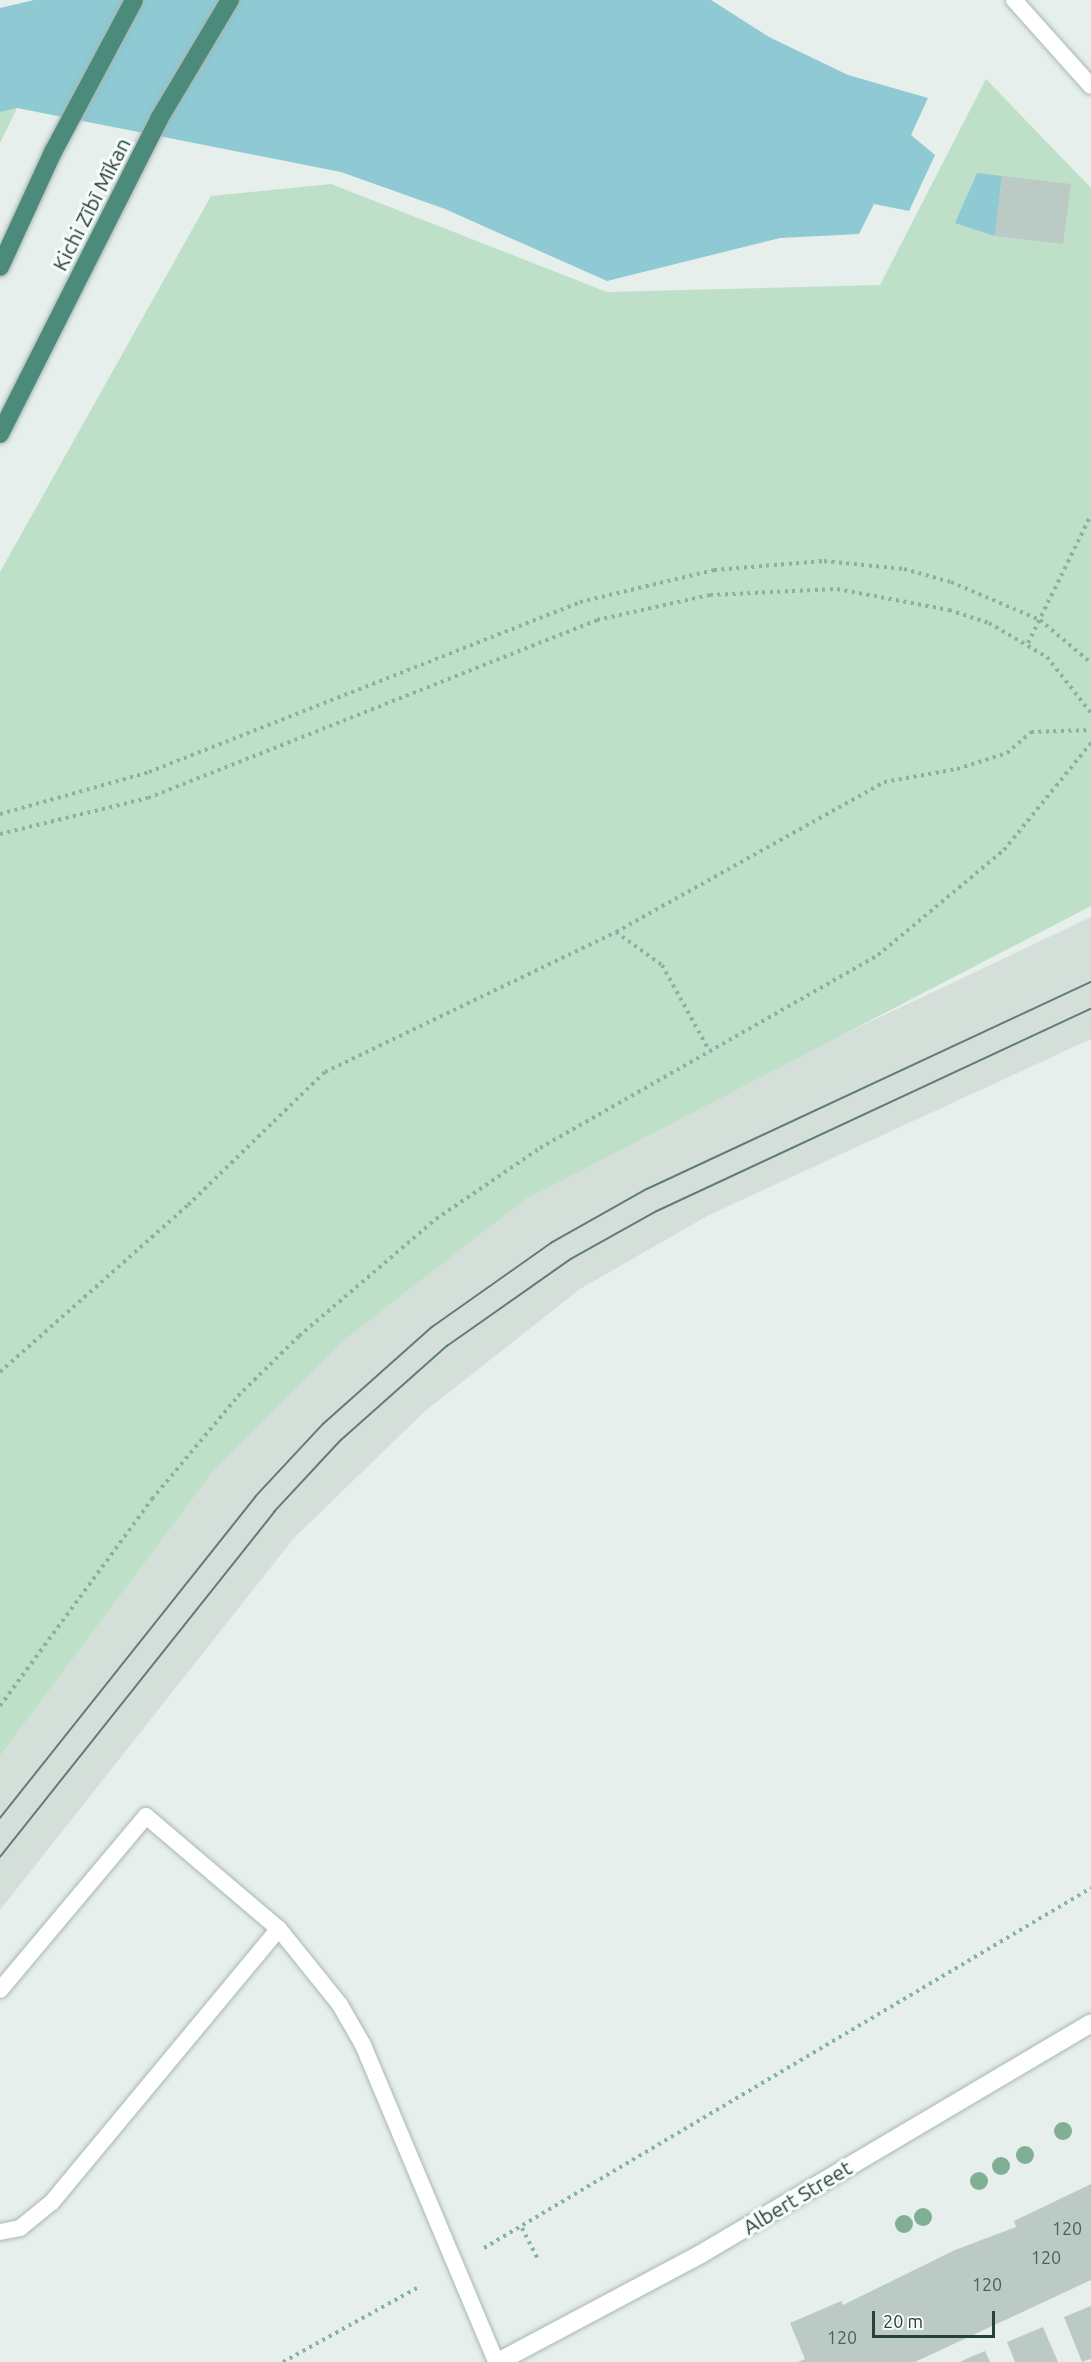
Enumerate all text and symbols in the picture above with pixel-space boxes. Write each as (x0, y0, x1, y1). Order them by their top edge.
street label: Kichi Zībī Mīkan (47, 133, 135, 275)
street label: Albert Street (738, 2155, 856, 2239)
house number: 120 (1052, 2217, 1082, 2239)
house number: 120 (1031, 2246, 1061, 2268)
house number: 120 (972, 2273, 1002, 2295)
scale bar (875, 2299, 998, 2337)
text: 20 m (883, 2311, 923, 2331)
house number: 120 (827, 2326, 857, 2348)

